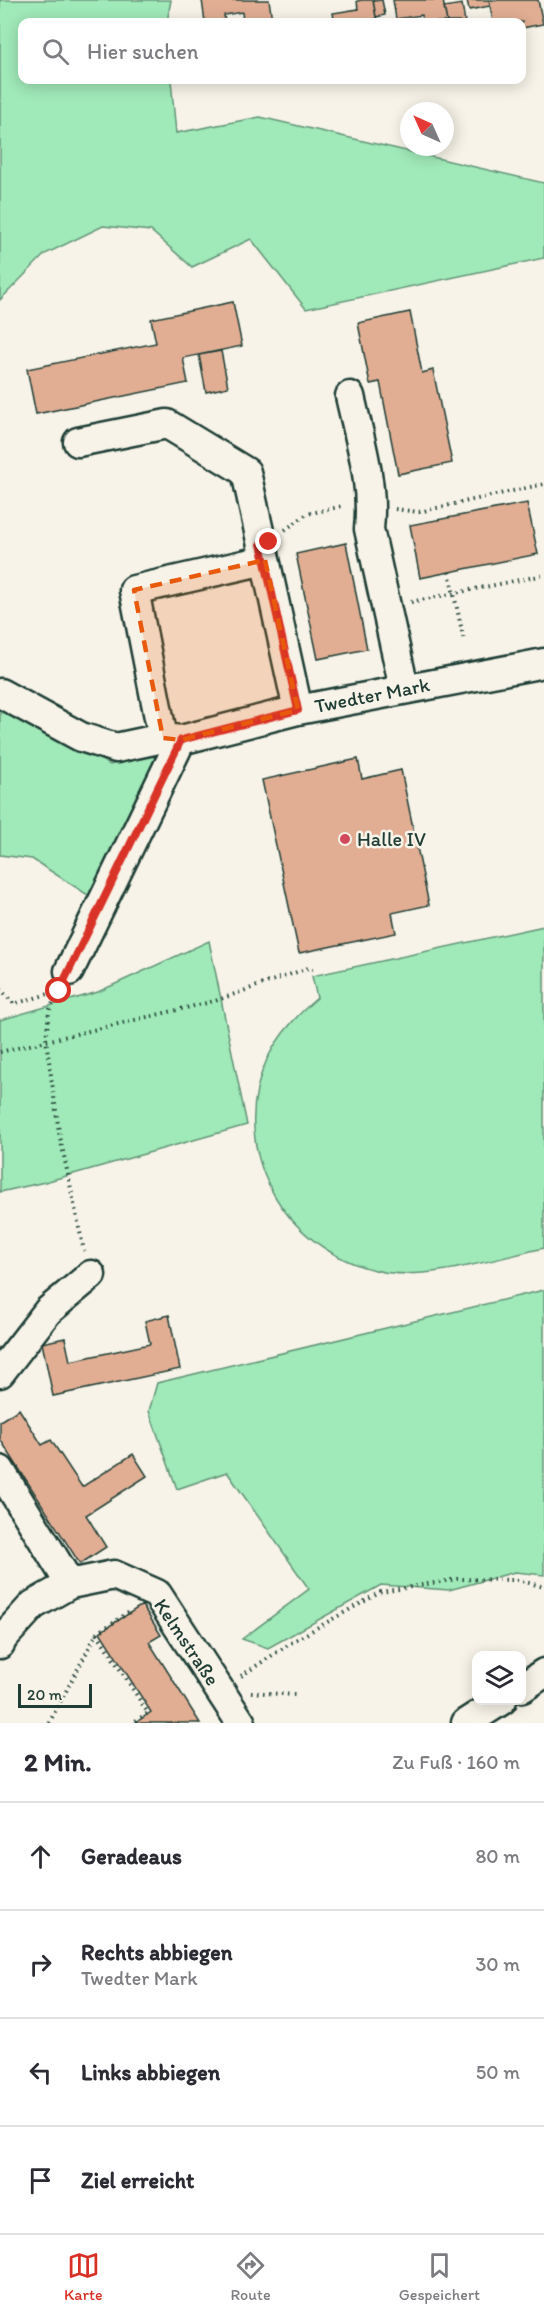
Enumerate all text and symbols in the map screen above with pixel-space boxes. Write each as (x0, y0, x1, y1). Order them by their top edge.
search box (18, 18, 526, 84)
icon: search (39, 35, 72, 68)
text: Hier suchen (87, 38, 198, 65)
north arrow (400, 102, 454, 156)
route end (255, 528, 281, 554)
street label: Twedter Mark (312, 672, 432, 718)
place label: Halle IV (357, 827, 426, 851)
marker: Halle IV (338, 832, 352, 846)
route start (45, 977, 71, 1003)
street label: Kelmstraße (149, 1594, 225, 1690)
map controls (472, 1651, 526, 1705)
button: layers (472, 1651, 526, 1705)
scale bar (18, 1681, 92, 1708)
text: 20 m (27, 1685, 62, 1704)
text: 2 Min. (24, 1746, 92, 1778)
text: Zu Fuß · 160 m (392, 1750, 520, 1774)
icon: ahead (24, 1840, 57, 1873)
text: Geradeaus (81, 1843, 182, 1870)
text: 80 m (475, 1844, 520, 1868)
text: Rechts abbiegen (81, 1939, 233, 1966)
icon: right (24, 1948, 57, 1981)
text: 30 m (475, 1952, 520, 1976)
text: Twedter Mark (81, 1966, 198, 1990)
icon: left (24, 2056, 57, 2089)
text: Links abbiegen (81, 2059, 220, 2086)
text: 50 m (476, 2060, 520, 2084)
icon: arrive (24, 2164, 57, 2197)
text: Ziel erreicht (81, 2167, 194, 2194)
tab: Karte (64, 2249, 103, 2304)
tab: Route (231, 2249, 271, 2304)
tab: Gespeichert (399, 2249, 480, 2304)

